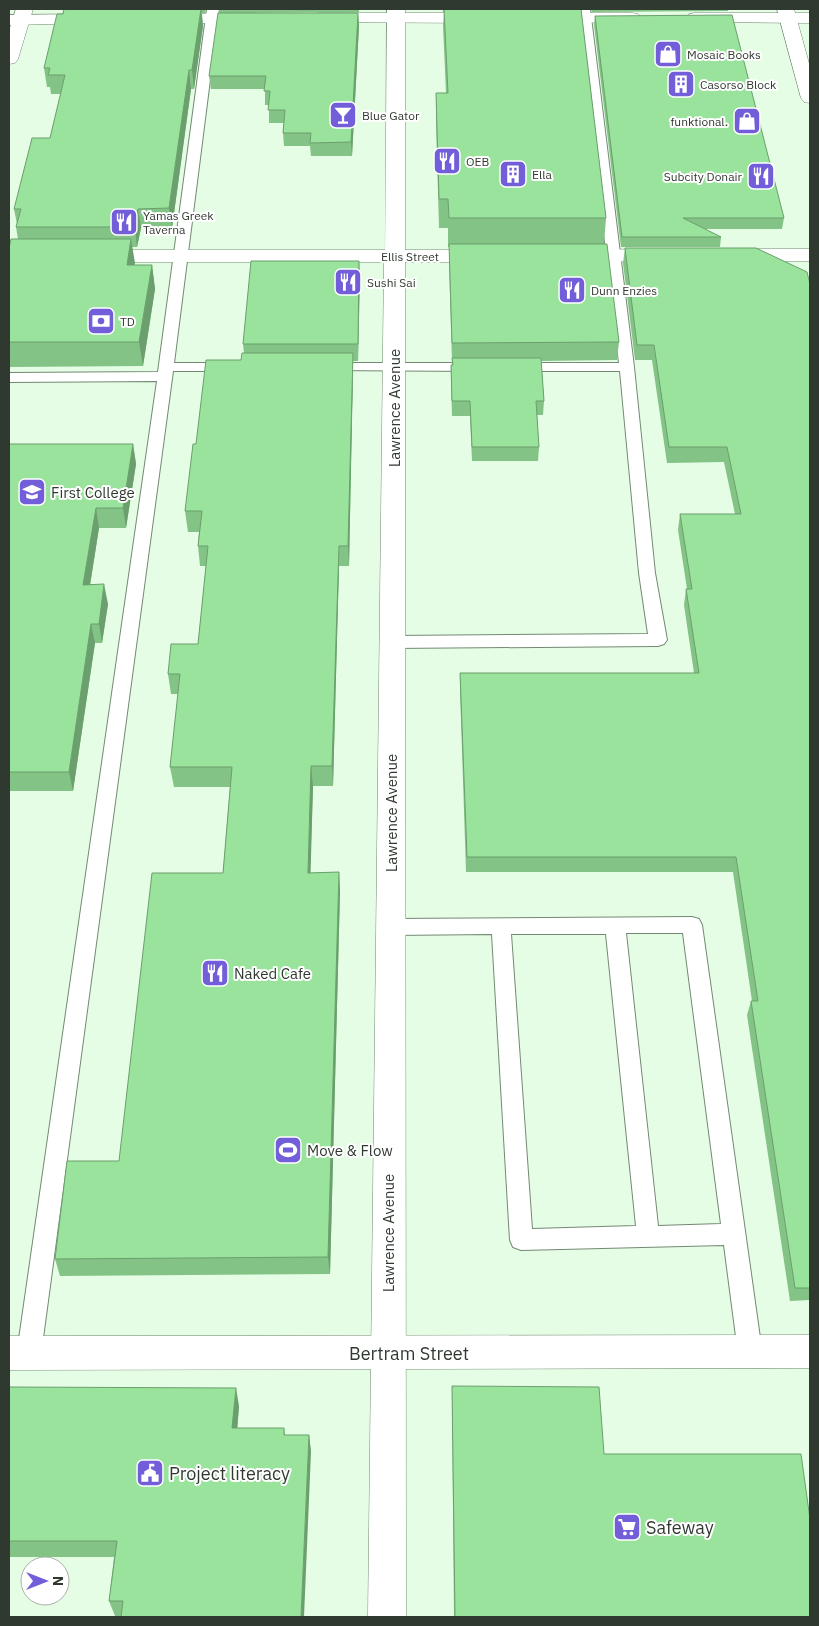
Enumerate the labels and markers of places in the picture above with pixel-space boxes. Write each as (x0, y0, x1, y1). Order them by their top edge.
shop icon: Mosaic Books (653, 39, 683, 69)
place label: Mosaic Books (687, 47, 761, 62)
building icon: Casorso Block (666, 69, 696, 99)
place label: Casorso Block (700, 77, 777, 92)
bar icon: Blue Gator (328, 100, 358, 130)
shop icon: funktional. (732, 106, 762, 136)
place label: Blue Gator (362, 108, 420, 123)
place label: funktional. (670, 114, 728, 129)
restaurant icon: OEB (432, 146, 462, 176)
place label: OEB (466, 154, 489, 169)
building icon: Ella (498, 159, 528, 189)
restaurant icon: Subcity Donair (746, 161, 776, 191)
place label: Ella (532, 167, 552, 182)
place label: Subcity Donair (664, 169, 743, 184)
restaurant icon: Yamas Greek Taverna (109, 207, 139, 237)
place label: Yamas Greek Taverna (143, 208, 214, 237)
restaurant icon: Sushi Sai (333, 267, 363, 297)
place label: Sushi Sai (367, 275, 416, 290)
restaurant icon: Dunn Enzies (557, 275, 587, 305)
place label: Dunn Enzies (591, 283, 657, 298)
bank icon: TD (86, 306, 116, 336)
place label: TD (120, 314, 135, 329)
school or university icon: First College (17, 477, 47, 507)
place label: First College (51, 483, 135, 502)
restaurant icon: Naked Cafe (200, 958, 230, 988)
place label: Naked Cafe (234, 964, 311, 983)
sports icon: Move & Flow (273, 1135, 303, 1165)
place label: Move & Flow (307, 1141, 393, 1160)
public building icon: Project literacy (135, 1458, 165, 1488)
place label: Project literacy (169, 1462, 290, 1485)
supermarket icon: Safeway (612, 1512, 642, 1542)
place label: Safeway (646, 1516, 714, 1539)

